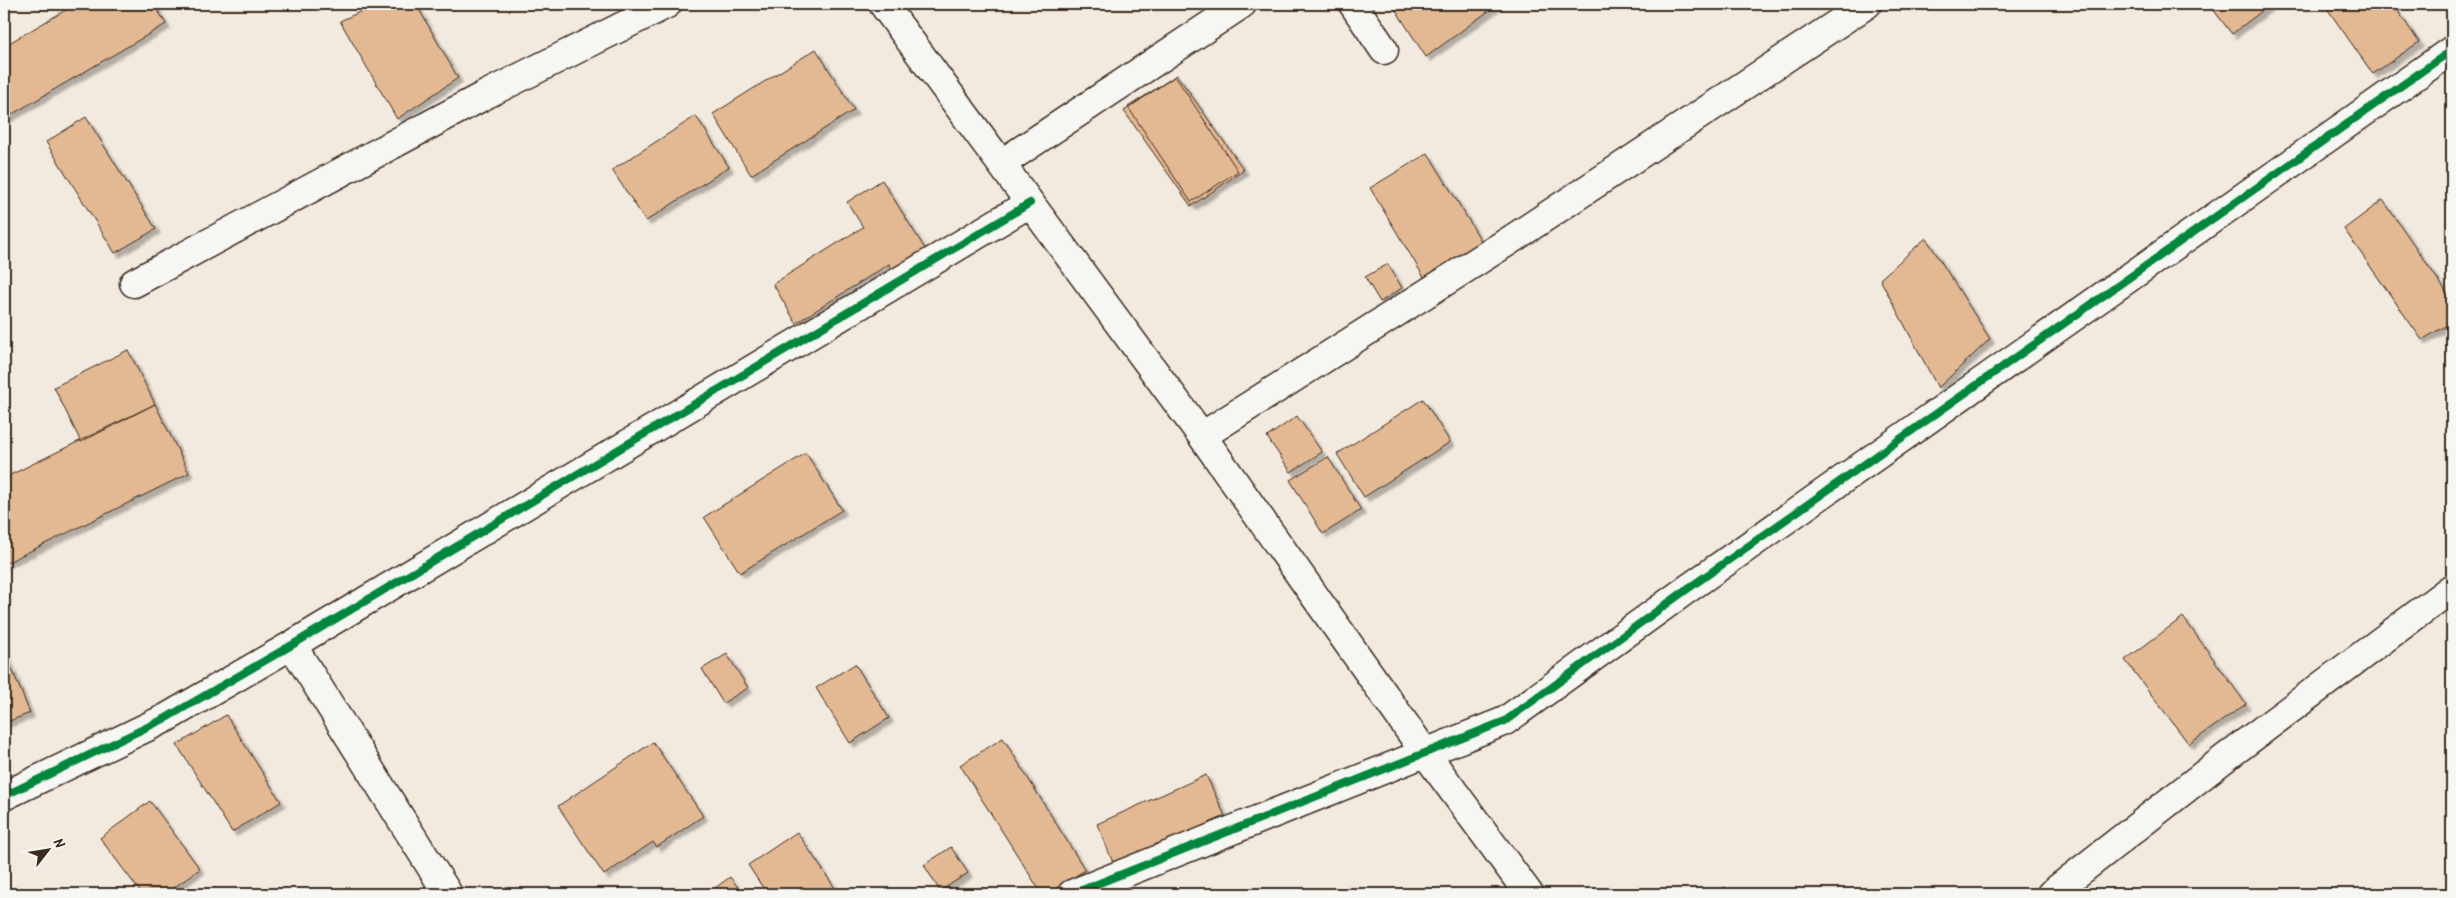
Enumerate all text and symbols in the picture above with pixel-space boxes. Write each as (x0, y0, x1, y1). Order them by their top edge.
north arrow (22, 826, 72, 876)
text: N (47, 834, 70, 853)

